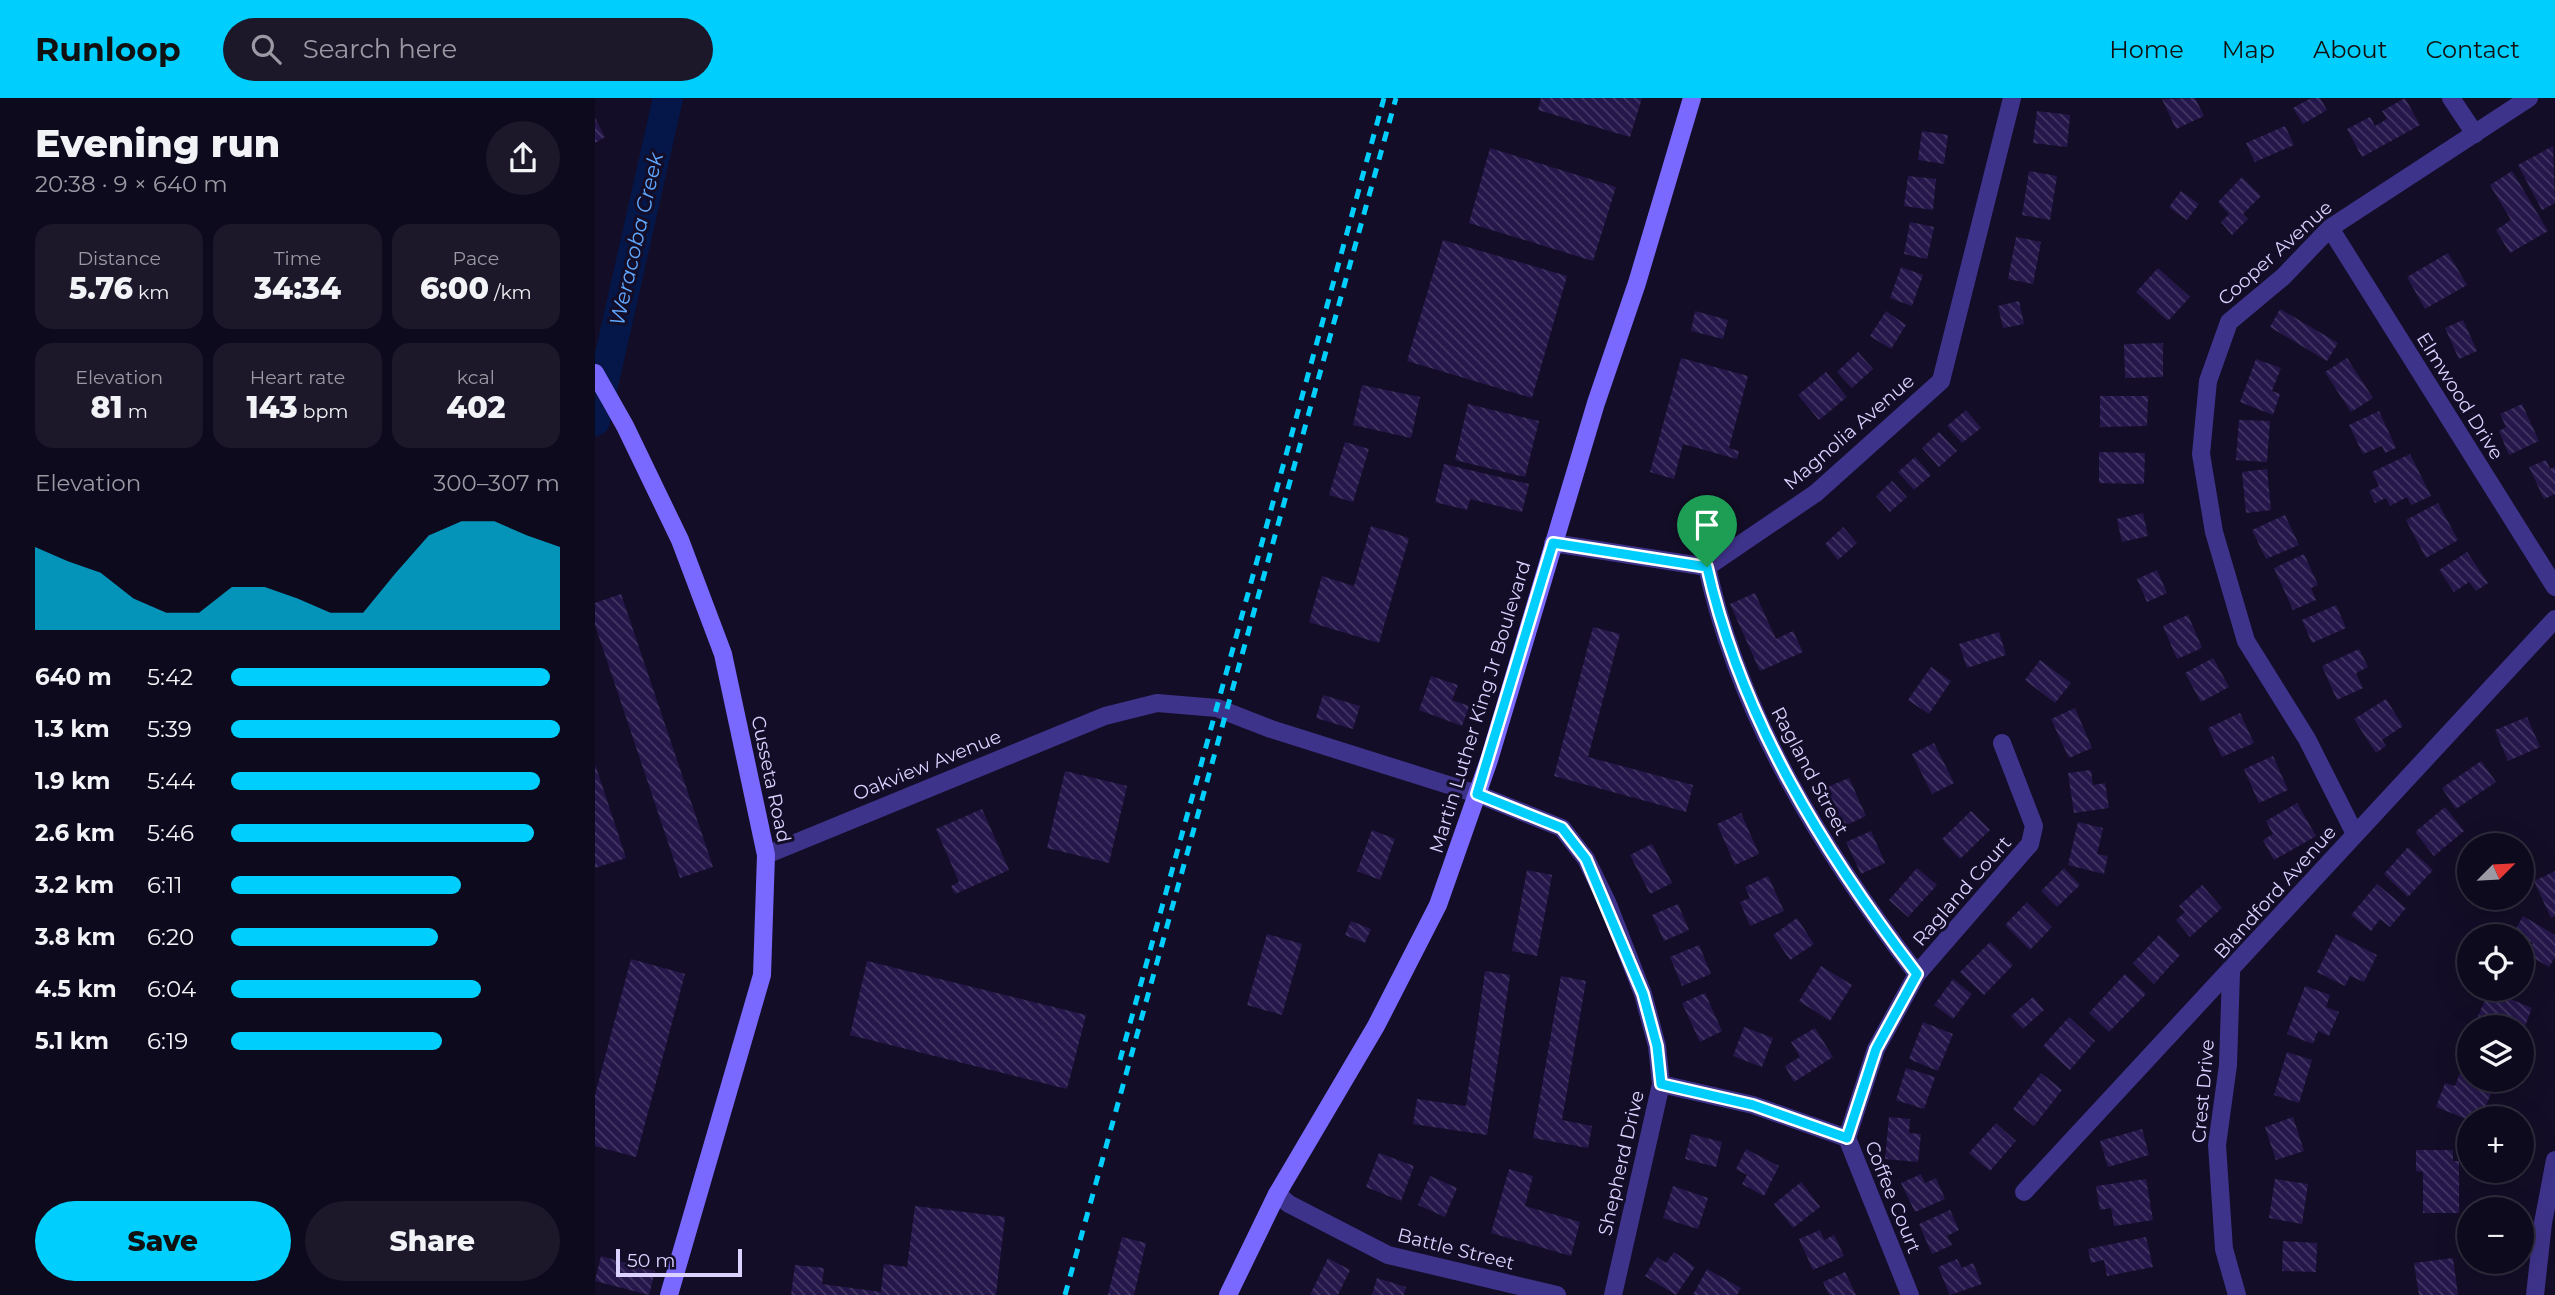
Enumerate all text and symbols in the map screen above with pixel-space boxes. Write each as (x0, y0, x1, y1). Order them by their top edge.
search box (223, 18, 713, 81)
text: Runloop (35, 29, 181, 69)
icon: search (247, 30, 285, 68)
text: Search here (303, 33, 457, 65)
text: Home (2109, 35, 2184, 64)
text: Map (2222, 35, 2275, 64)
text: About (2313, 35, 2387, 64)
text: Contact (2425, 35, 2520, 64)
text: Evening run (35, 120, 280, 167)
button: share (486, 121, 560, 195)
water label: Weracoba Creek (604, 149, 668, 328)
text: 20:38 · 9 × 640 m (35, 170, 228, 198)
street label: Cooper Avenue (2213, 196, 2337, 310)
text: Distance (77, 247, 161, 270)
text: Time (274, 247, 321, 270)
text: Pace (453, 247, 499, 270)
text: 5.76 (69, 270, 133, 307)
text: 34:34 (254, 270, 341, 307)
text: 6:00 (420, 270, 489, 307)
text: km (133, 281, 169, 304)
text: /km (489, 281, 532, 304)
street label: Elmwood Drive (2412, 328, 2508, 464)
text: Elevation (75, 366, 163, 389)
text: Heart rate (250, 366, 345, 389)
text: kcal (457, 366, 495, 389)
street label: Magnolia Avenue (1779, 369, 1919, 495)
text: 81 (90, 389, 123, 426)
text: 143 (246, 389, 298, 426)
text: 402 (446, 389, 505, 426)
text: m (123, 400, 148, 423)
text: bpm (298, 400, 349, 423)
text: Elevation (35, 469, 141, 497)
text: 300–307 m (433, 469, 560, 497)
pin (1677, 495, 1737, 567)
icon: arrive (1688, 506, 1726, 544)
street label: Martin Luther King Jr Boulevard (1424, 558, 1536, 856)
text: 640 m (35, 663, 112, 691)
text: 5:42 (147, 663, 193, 691)
street label: Ragland Street (1766, 703, 1854, 839)
street label: Cusseta Road (746, 713, 796, 845)
text: 1.3 km (35, 715, 110, 743)
text: 5:39 (147, 715, 192, 743)
street label: Oakview Avenue (849, 725, 1005, 805)
text: 1.9 km (35, 767, 110, 795)
text: 5:44 (147, 767, 195, 795)
text: 2.6 km (35, 819, 115, 847)
text: 5:46 (147, 819, 194, 847)
street label: Blandford Avenue (2209, 821, 2341, 963)
street label: Ragland Court (1908, 831, 2016, 951)
north arrow (2457, 833, 2534, 910)
map controls (2457, 833, 2534, 1274)
text: 3.2 km (35, 871, 114, 899)
text: 6:11 (147, 871, 183, 899)
text: 3.8 km (35, 923, 116, 951)
text: 6:20 (147, 923, 194, 951)
button: locate (2457, 924, 2534, 1001)
text: 4.5 km (35, 975, 117, 1003)
text: 6:04 (147, 975, 196, 1003)
button: layers (2457, 1015, 2534, 1092)
text: 5.1 km (35, 1027, 109, 1055)
text: 6:19 (147, 1027, 188, 1055)
street label: Crest Drive (2187, 1038, 2219, 1144)
street label: Shepherd Drive (1593, 1088, 1649, 1238)
button: + (2457, 1106, 2534, 1183)
street label: Coffee Court (1860, 1138, 1926, 1257)
button: − (2457, 1197, 2534, 1274)
button: Save (35, 1201, 291, 1281)
button: Share (305, 1201, 560, 1281)
street label: Battle Street (1395, 1223, 1517, 1275)
scale bar (616, 1246, 742, 1278)
text: 50 m (627, 1249, 675, 1272)

